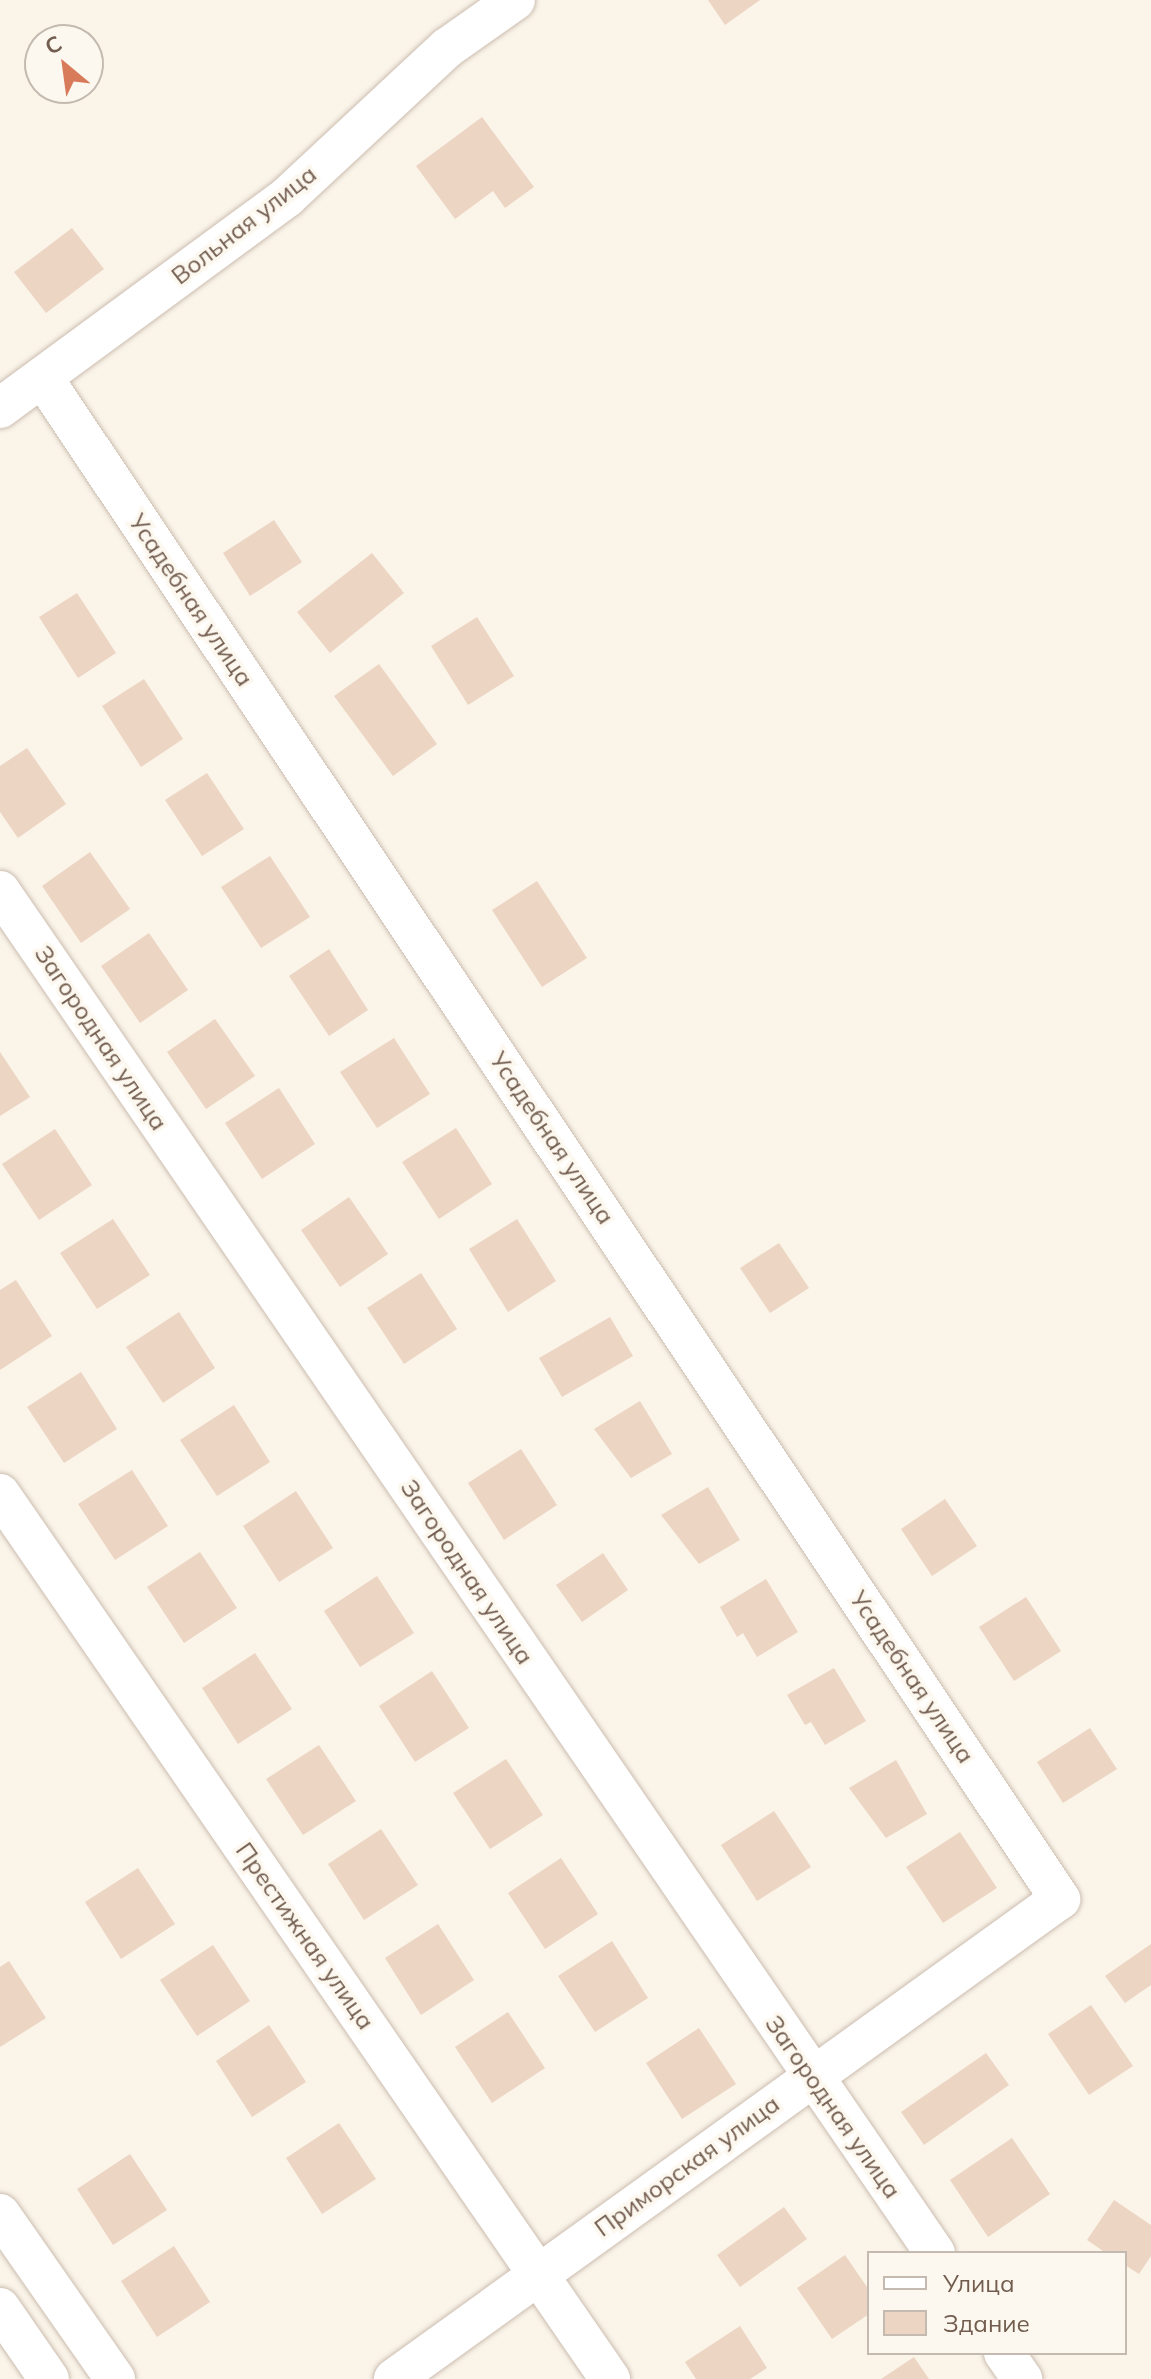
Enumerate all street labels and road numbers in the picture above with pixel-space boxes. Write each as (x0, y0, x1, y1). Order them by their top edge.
street label: Вольная улица (166, 160, 322, 290)
street label: Усадебная улица (123, 508, 259, 692)
street label: Загородная улица (29, 940, 173, 1136)
street label: Усадебная улица (484, 1046, 620, 1230)
street label: Загородная улица (395, 1474, 539, 1670)
street label: Усадебная улица (844, 1585, 980, 1769)
street label: Престижная улица (230, 1837, 380, 2035)
street label: Загородная улица (759, 2010, 907, 2204)
street label: Приморская улица (589, 2089, 785, 2243)

